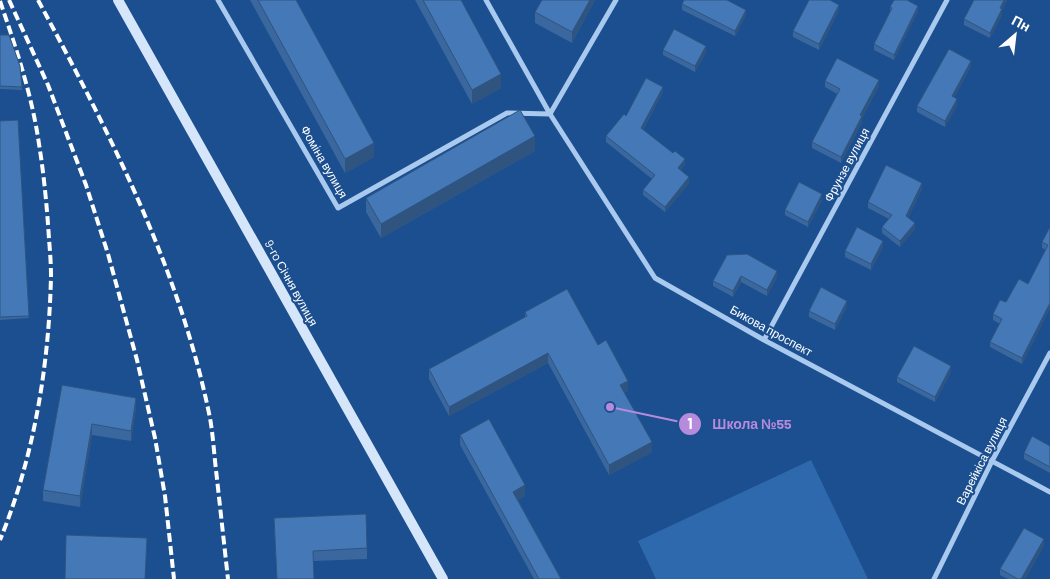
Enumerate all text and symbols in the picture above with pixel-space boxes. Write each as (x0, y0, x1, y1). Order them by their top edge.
north arrow (990, 10, 1040, 60)
text: Пн (1009, 11, 1034, 35)
street label: Фоміна вулиця (298, 123, 351, 201)
street label: Фрунзе вулиця (821, 125, 872, 204)
street label: 9-го Січня вулиця (262, 237, 321, 328)
street label: Бикова проспект (727, 302, 815, 360)
callout: Школа №55 (677, 409, 801, 438)
text: 1 (687, 414, 693, 432)
street label: Варейкіса вулиця (953, 414, 1010, 507)
text: Школа №55 (712, 415, 792, 432)

